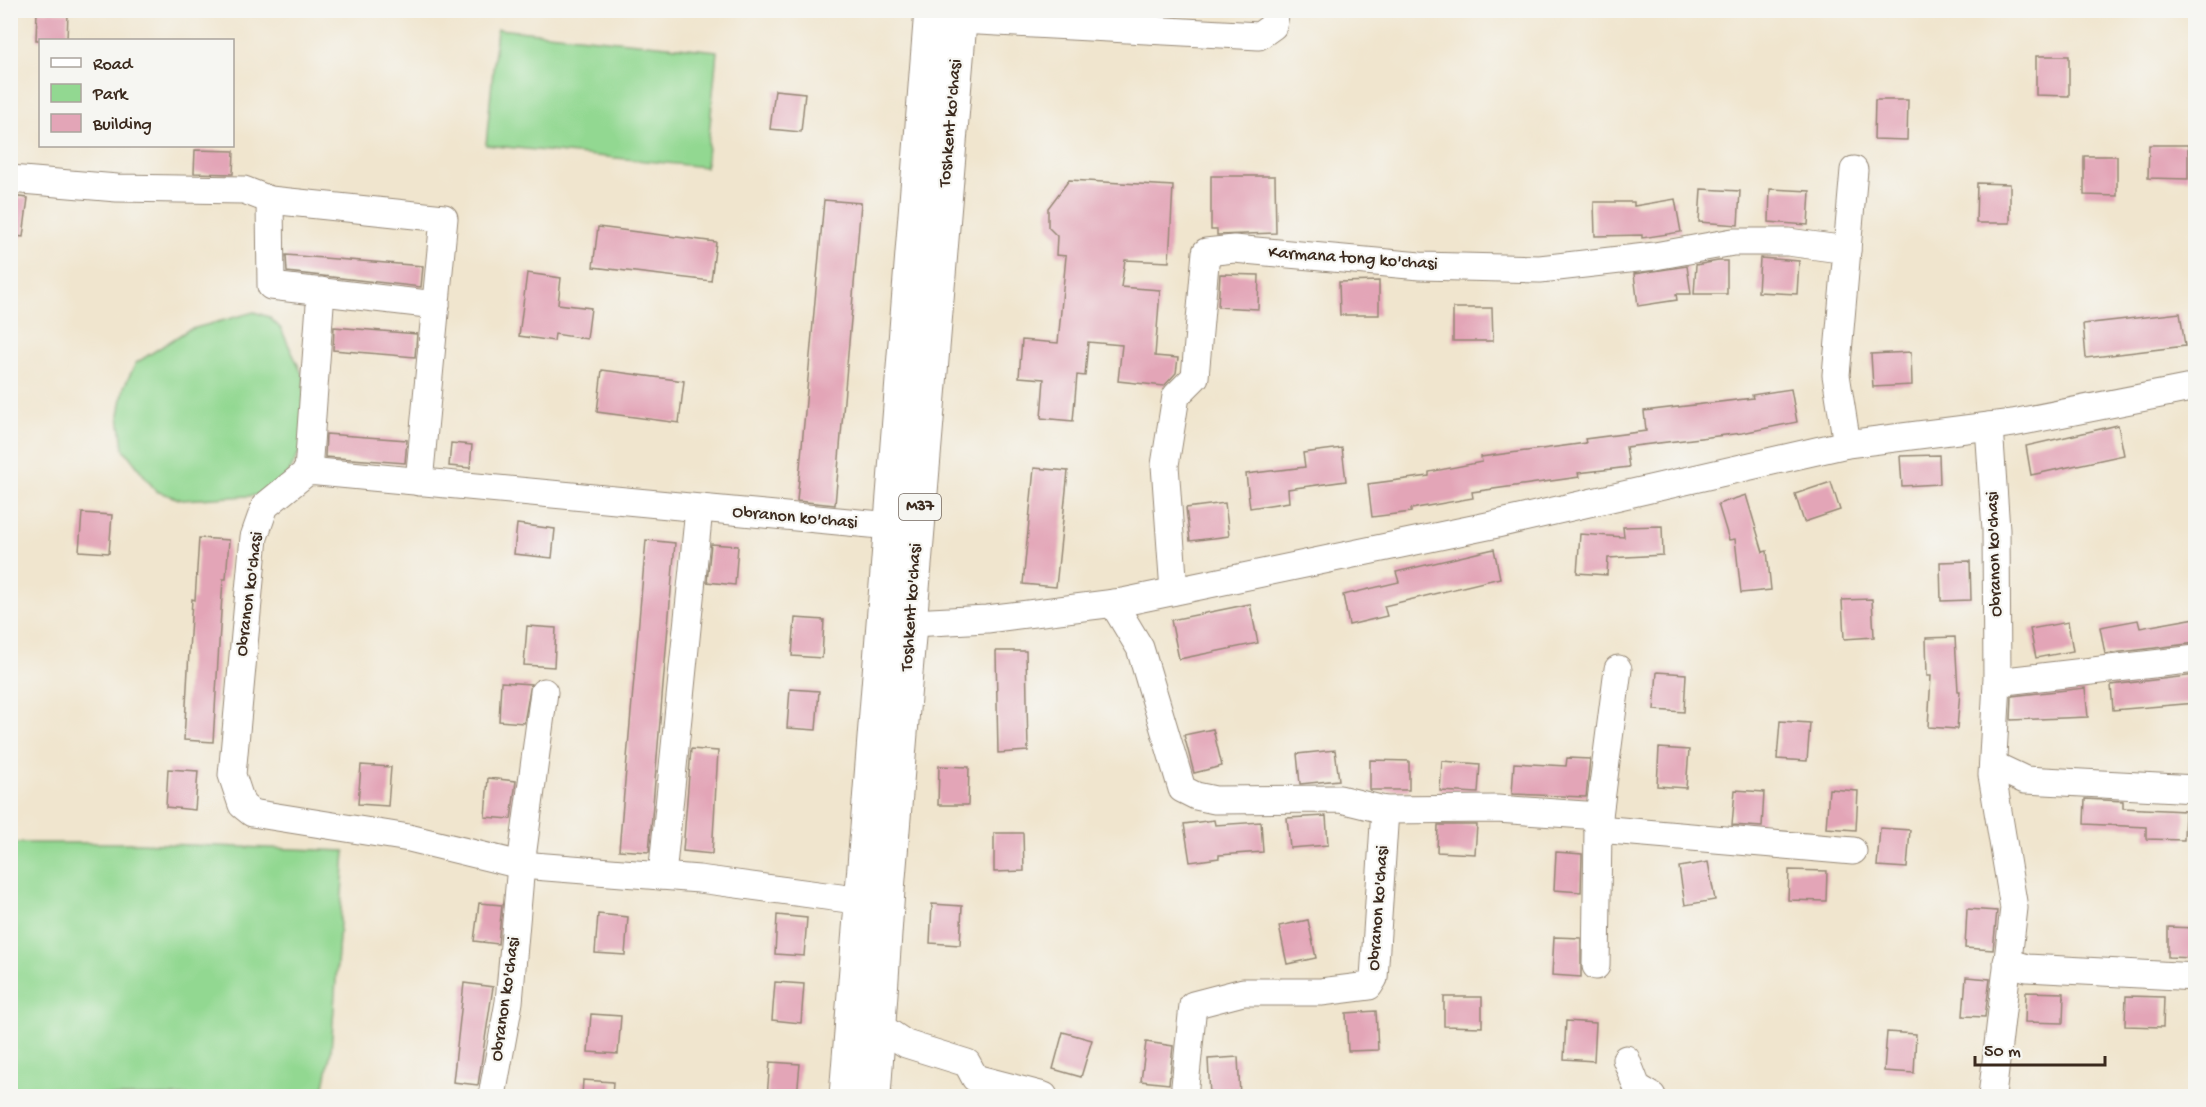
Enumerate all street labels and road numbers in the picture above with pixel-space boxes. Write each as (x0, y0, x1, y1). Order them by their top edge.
street label: Toshkent ko'chasi (935, 58, 967, 189)
street label: Karmana tong ko'chasi (1268, 243, 1439, 275)
street label: Obranon ko'chasi (1982, 491, 2008, 617)
road number: M37 (899, 494, 941, 520)
street label: Obranon ko'chasi (731, 502, 859, 534)
street label: Obranon ko'chasi (232, 530, 268, 658)
street label: Toshkent ko'chasi (897, 542, 927, 673)
street label: Obranon ko'chasi (1364, 845, 1394, 971)
street label: Obranon ko'chasi (487, 935, 525, 1063)

